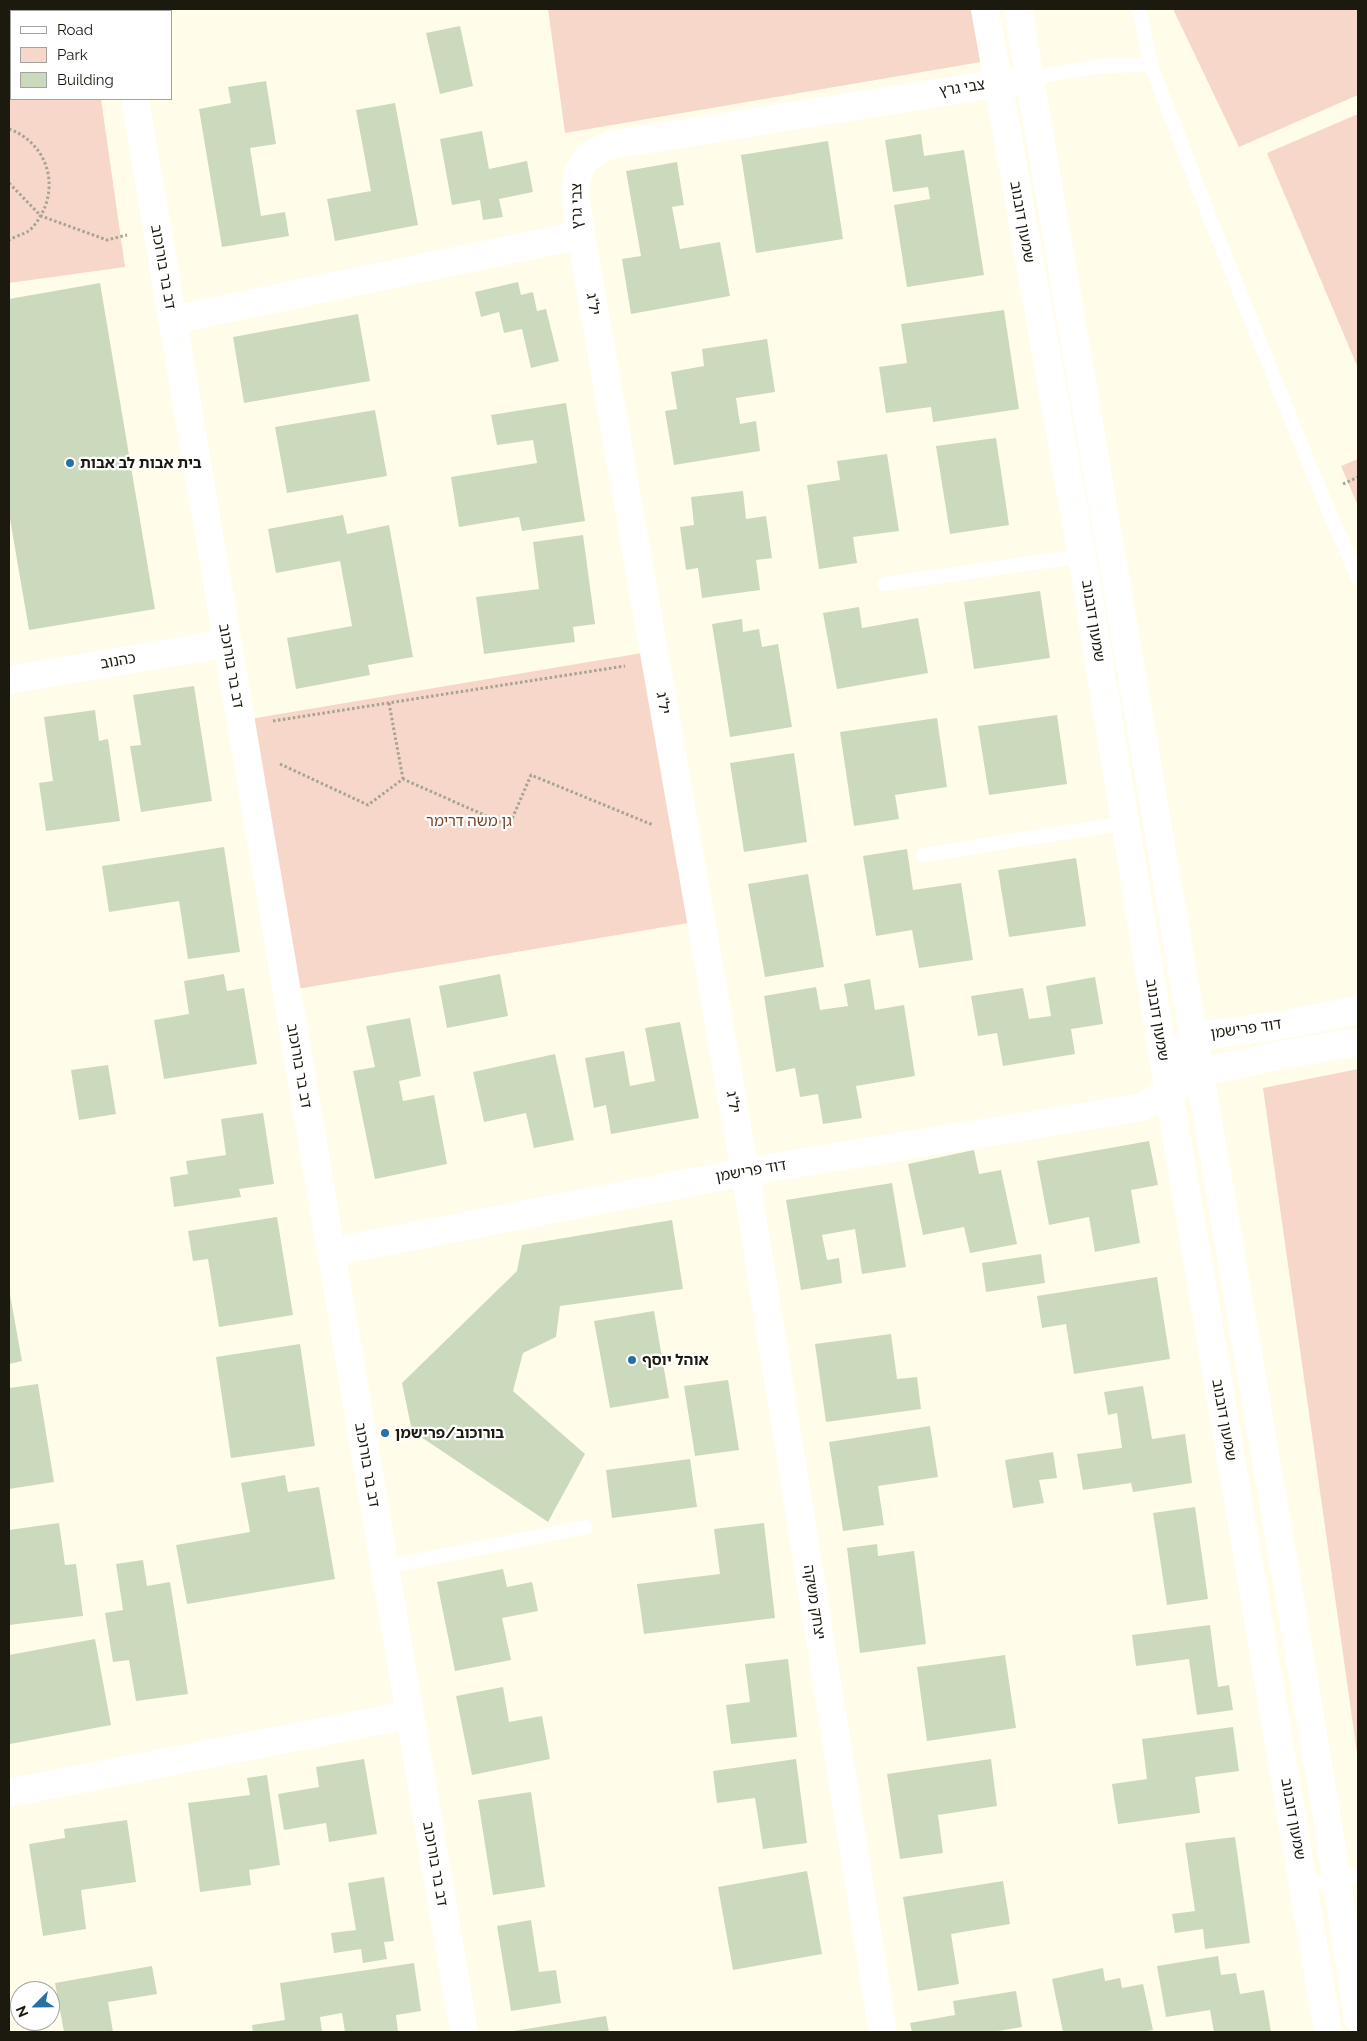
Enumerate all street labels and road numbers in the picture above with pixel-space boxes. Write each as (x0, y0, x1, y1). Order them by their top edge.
street label: צבי גרץ (938, 75, 986, 101)
street label: שמעון דובנוב (1006, 180, 1038, 264)
street label: צבי גרץ (568, 183, 586, 229)
street label: דב בר בורוכוב (147, 223, 179, 311)
street label: יל"ג (582, 291, 604, 317)
street label: שמעון דובנוב (1078, 579, 1108, 663)
street label: דב בר בורוכוב (215, 622, 247, 710)
street label: כהנוב (99, 649, 137, 673)
street label: יל"ג (652, 690, 674, 716)
street label: שמעון דובנוב (1142, 978, 1172, 1062)
street label: דוד פרישמן (1209, 1015, 1283, 1043)
street label: דב בר בורוכוב (283, 1022, 315, 1110)
street label: יל"ג (722, 1089, 744, 1115)
street label: דוד פרישמן (714, 1156, 788, 1186)
street label: שמעון דובנוב (1208, 1378, 1240, 1462)
street label: דב בר בורוכוב (351, 1421, 383, 1509)
street label: יצחק משקה (799, 1563, 829, 1641)
street label: שמעון דובנוב (1277, 1777, 1309, 1861)
street label: דב בר בורוכוב (419, 1820, 451, 1908)

